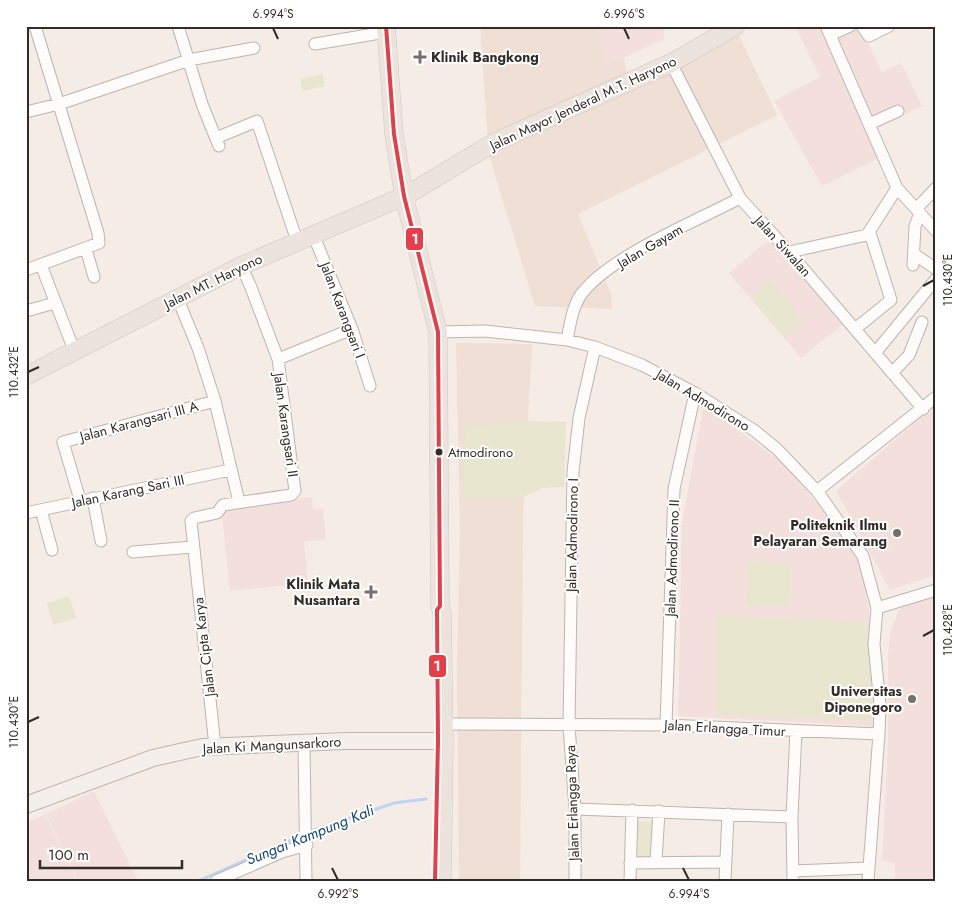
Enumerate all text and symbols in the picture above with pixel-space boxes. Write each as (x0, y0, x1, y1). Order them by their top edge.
text: 6.994°S (252, 5, 294, 23)
text: 6.996°S (603, 5, 645, 23)
place label: Klinik Bangkong (431, 47, 539, 67)
marker: Klinik Bangkong (413, 50, 427, 64)
street label: Jalan Mayor Jenderal M.T. Haryono (485, 51, 680, 156)
street label: Jalan Siwalan (749, 209, 816, 281)
street label: Jalan Gayam (612, 219, 687, 274)
line badge: 1 (405, 227, 424, 251)
text: 1 (411, 229, 419, 249)
street label: Jalan MT. Haryono (159, 248, 266, 314)
text: 110.430°E (939, 254, 957, 306)
street label: Jalan Karangsari I (315, 257, 371, 361)
text: 110.432°E (5, 346, 23, 398)
street label: Jalan Admodirono (651, 363, 754, 436)
street label: Jalan Karangsari II (269, 370, 303, 478)
street label: Jalan Karangsari III A (76, 395, 201, 447)
place label: Atmodirono (448, 443, 513, 462)
marker: Atmodirono (434, 447, 444, 457)
street label: Jalan Karang Sari III (68, 469, 186, 513)
street label: Jalan Admodirono I (561, 478, 583, 594)
street label: Jalan Admodirono II (660, 499, 684, 619)
place label: Politeknik Ilmu Pelayaran Semarang (753, 515, 887, 551)
marker: Politeknik Ilmu Pelayaran Semarang (891, 527, 903, 539)
place label: Klinik Mata Nusantara (286, 574, 360, 610)
marker: Klinik Mata Nusantara (364, 585, 378, 599)
street label: Jalan Cipta Karya (188, 596, 220, 700)
text: 110.428°E (939, 604, 957, 656)
line badge: 1 (428, 654, 447, 678)
text: 1 (433, 656, 441, 676)
place label: Universitas Diponegoro (824, 681, 903, 717)
marker: Universitas Diponegoro (906, 693, 918, 705)
text: 110.430°E (5, 696, 23, 748)
street label: Jalan Erlangga Timur (662, 715, 786, 741)
street label: Jalan Ki Mangunsarkoro (200, 731, 342, 759)
street label: Jalan Erlangga Raya (560, 745, 584, 863)
water label: Sungai Kampung Kali (243, 799, 377, 871)
scale bar (40, 837, 182, 869)
text: 100 m (48, 844, 89, 866)
text: 6.992°S (317, 885, 359, 903)
text: 6.994°S (668, 885, 710, 903)

